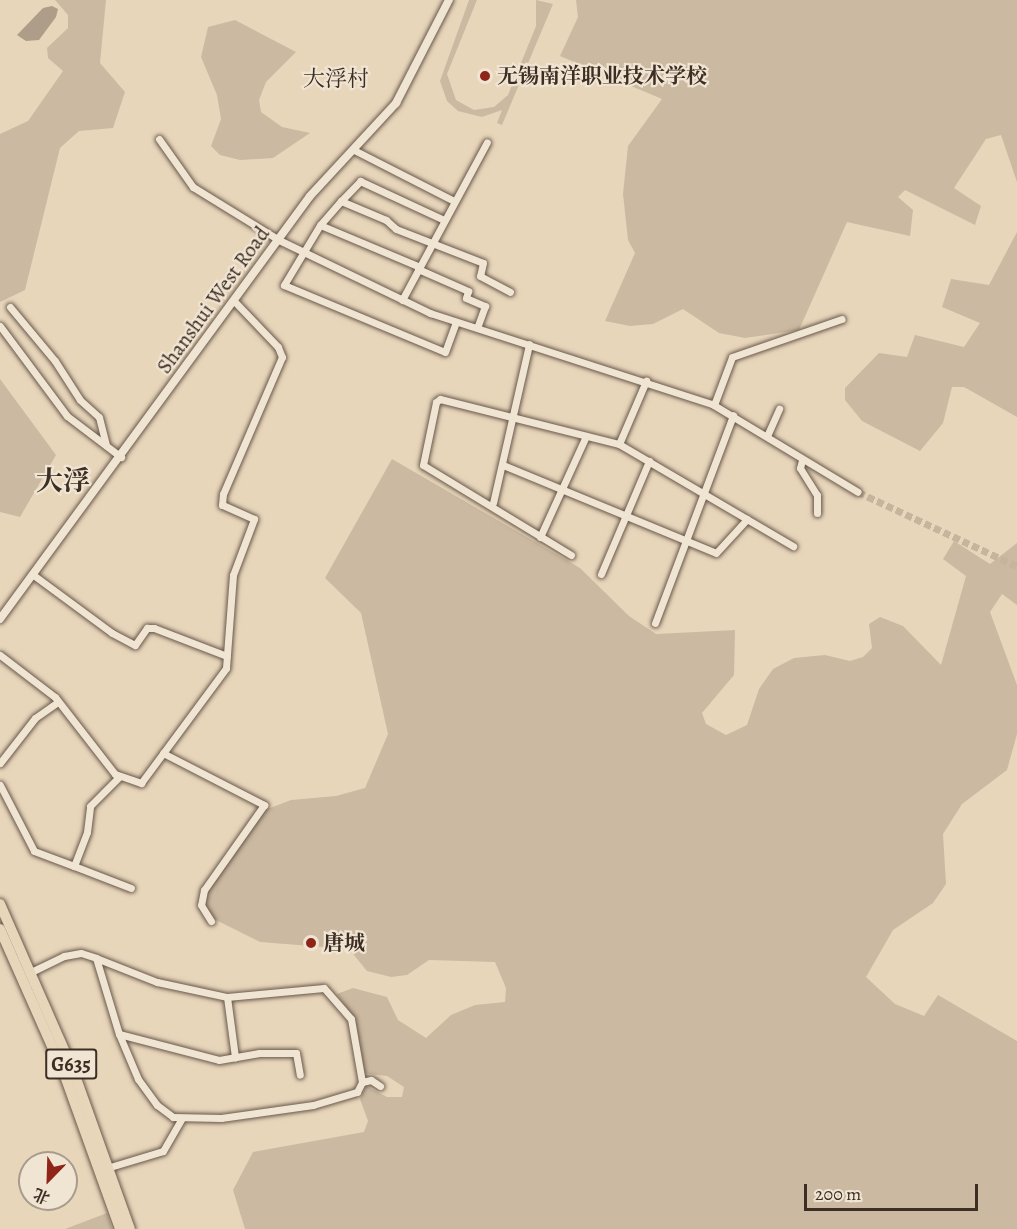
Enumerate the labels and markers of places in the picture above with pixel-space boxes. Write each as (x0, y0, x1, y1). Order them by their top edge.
place label: 无锡南洋职业技术学校 (497, 63, 707, 89)
marker: 无锡南洋职业技术学校 (478, 69, 492, 83)
place label: 唐城 (323, 930, 365, 956)
marker: 唐城 (304, 936, 318, 950)

